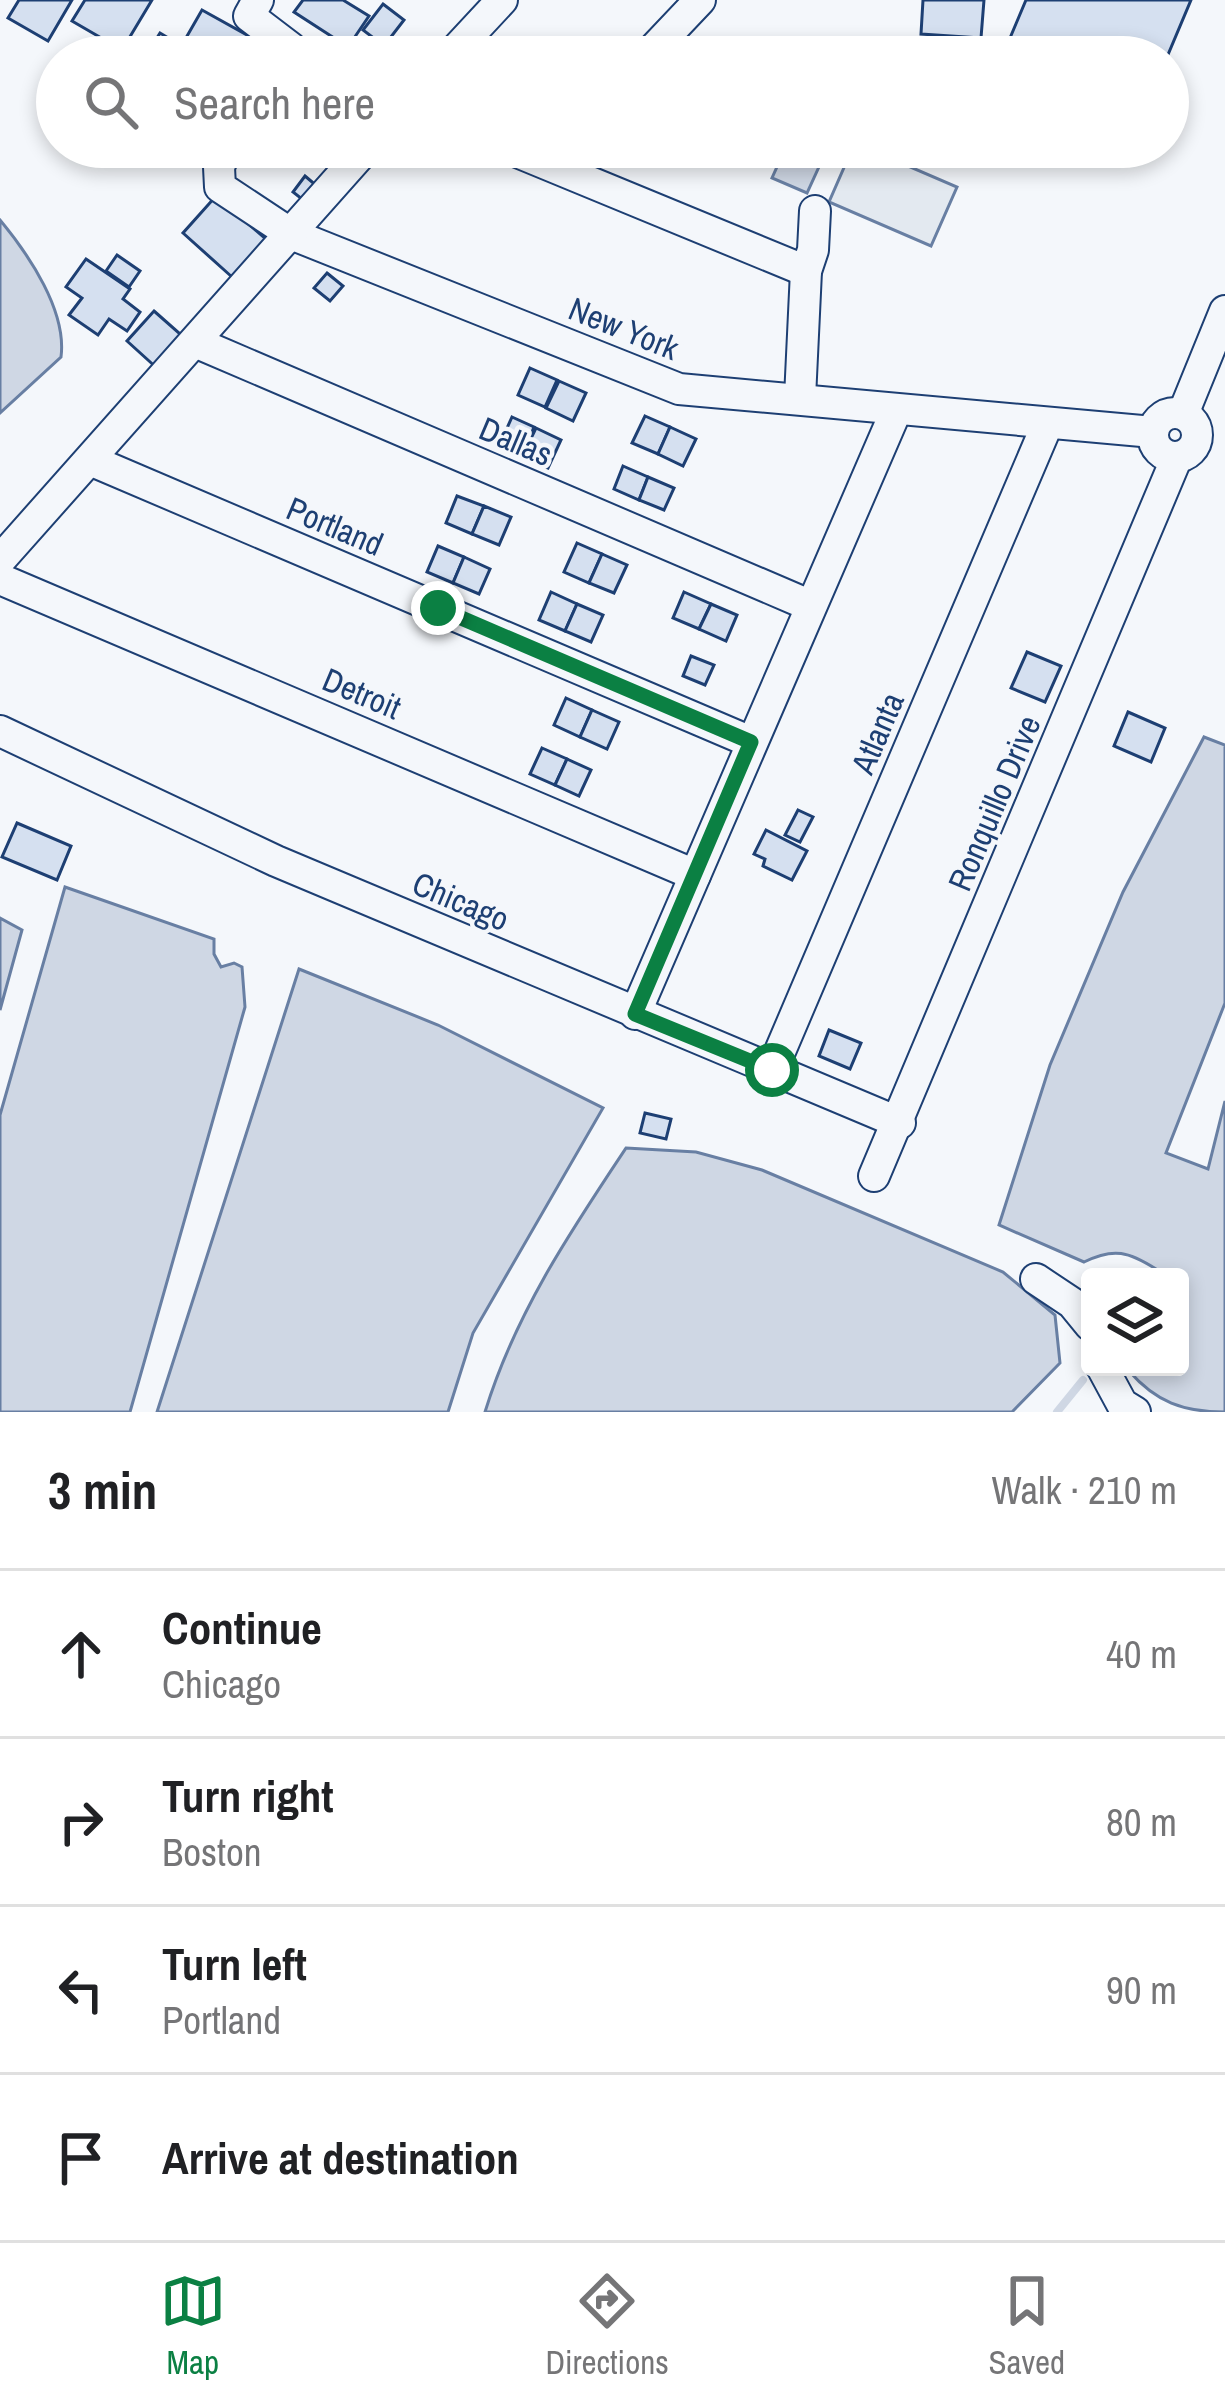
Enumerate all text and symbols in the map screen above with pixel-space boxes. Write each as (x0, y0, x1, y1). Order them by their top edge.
search box (36, 36, 1189, 168)
icon: search (78, 69, 144, 135)
text: Search here (174, 72, 375, 133)
street label: New York (563, 286, 686, 370)
street label: Dallas (473, 406, 559, 476)
street label: Portland (280, 486, 390, 566)
route end (411, 581, 465, 635)
street label: Detroit (316, 657, 408, 729)
street label: Atlanta (840, 686, 914, 781)
street label: Ronquillo Drive (937, 709, 1051, 897)
street label: Chicago (406, 861, 516, 941)
route start (745, 1043, 799, 1097)
map controls (1081, 1268, 1189, 1376)
button: layers (1081, 1268, 1189, 1376)
text: 3 min (48, 1456, 157, 1525)
text: Walk · 210 m (992, 1464, 1177, 1516)
text: Continue (162, 1597, 322, 1658)
icon: ahead (48, 1621, 114, 1687)
text: 40 m (1106, 1628, 1177, 1680)
text: Chicago (162, 1658, 281, 1710)
text: Turn right (162, 1765, 334, 1826)
icon: right (48, 1789, 114, 1855)
text: 80 m (1106, 1796, 1177, 1848)
text: Boston (162, 1826, 262, 1878)
text: Turn left (162, 1933, 307, 1994)
icon: left (48, 1957, 114, 2023)
text: 90 m (1106, 1964, 1177, 2016)
text: Portland (162, 1994, 281, 2046)
icon: arrive (48, 2125, 114, 2191)
text: Arrive at destination (162, 2127, 519, 2188)
tab: Map (160, 2268, 226, 2384)
tab: Directions (545, 2268, 669, 2384)
tab: Saved (988, 2268, 1065, 2384)

